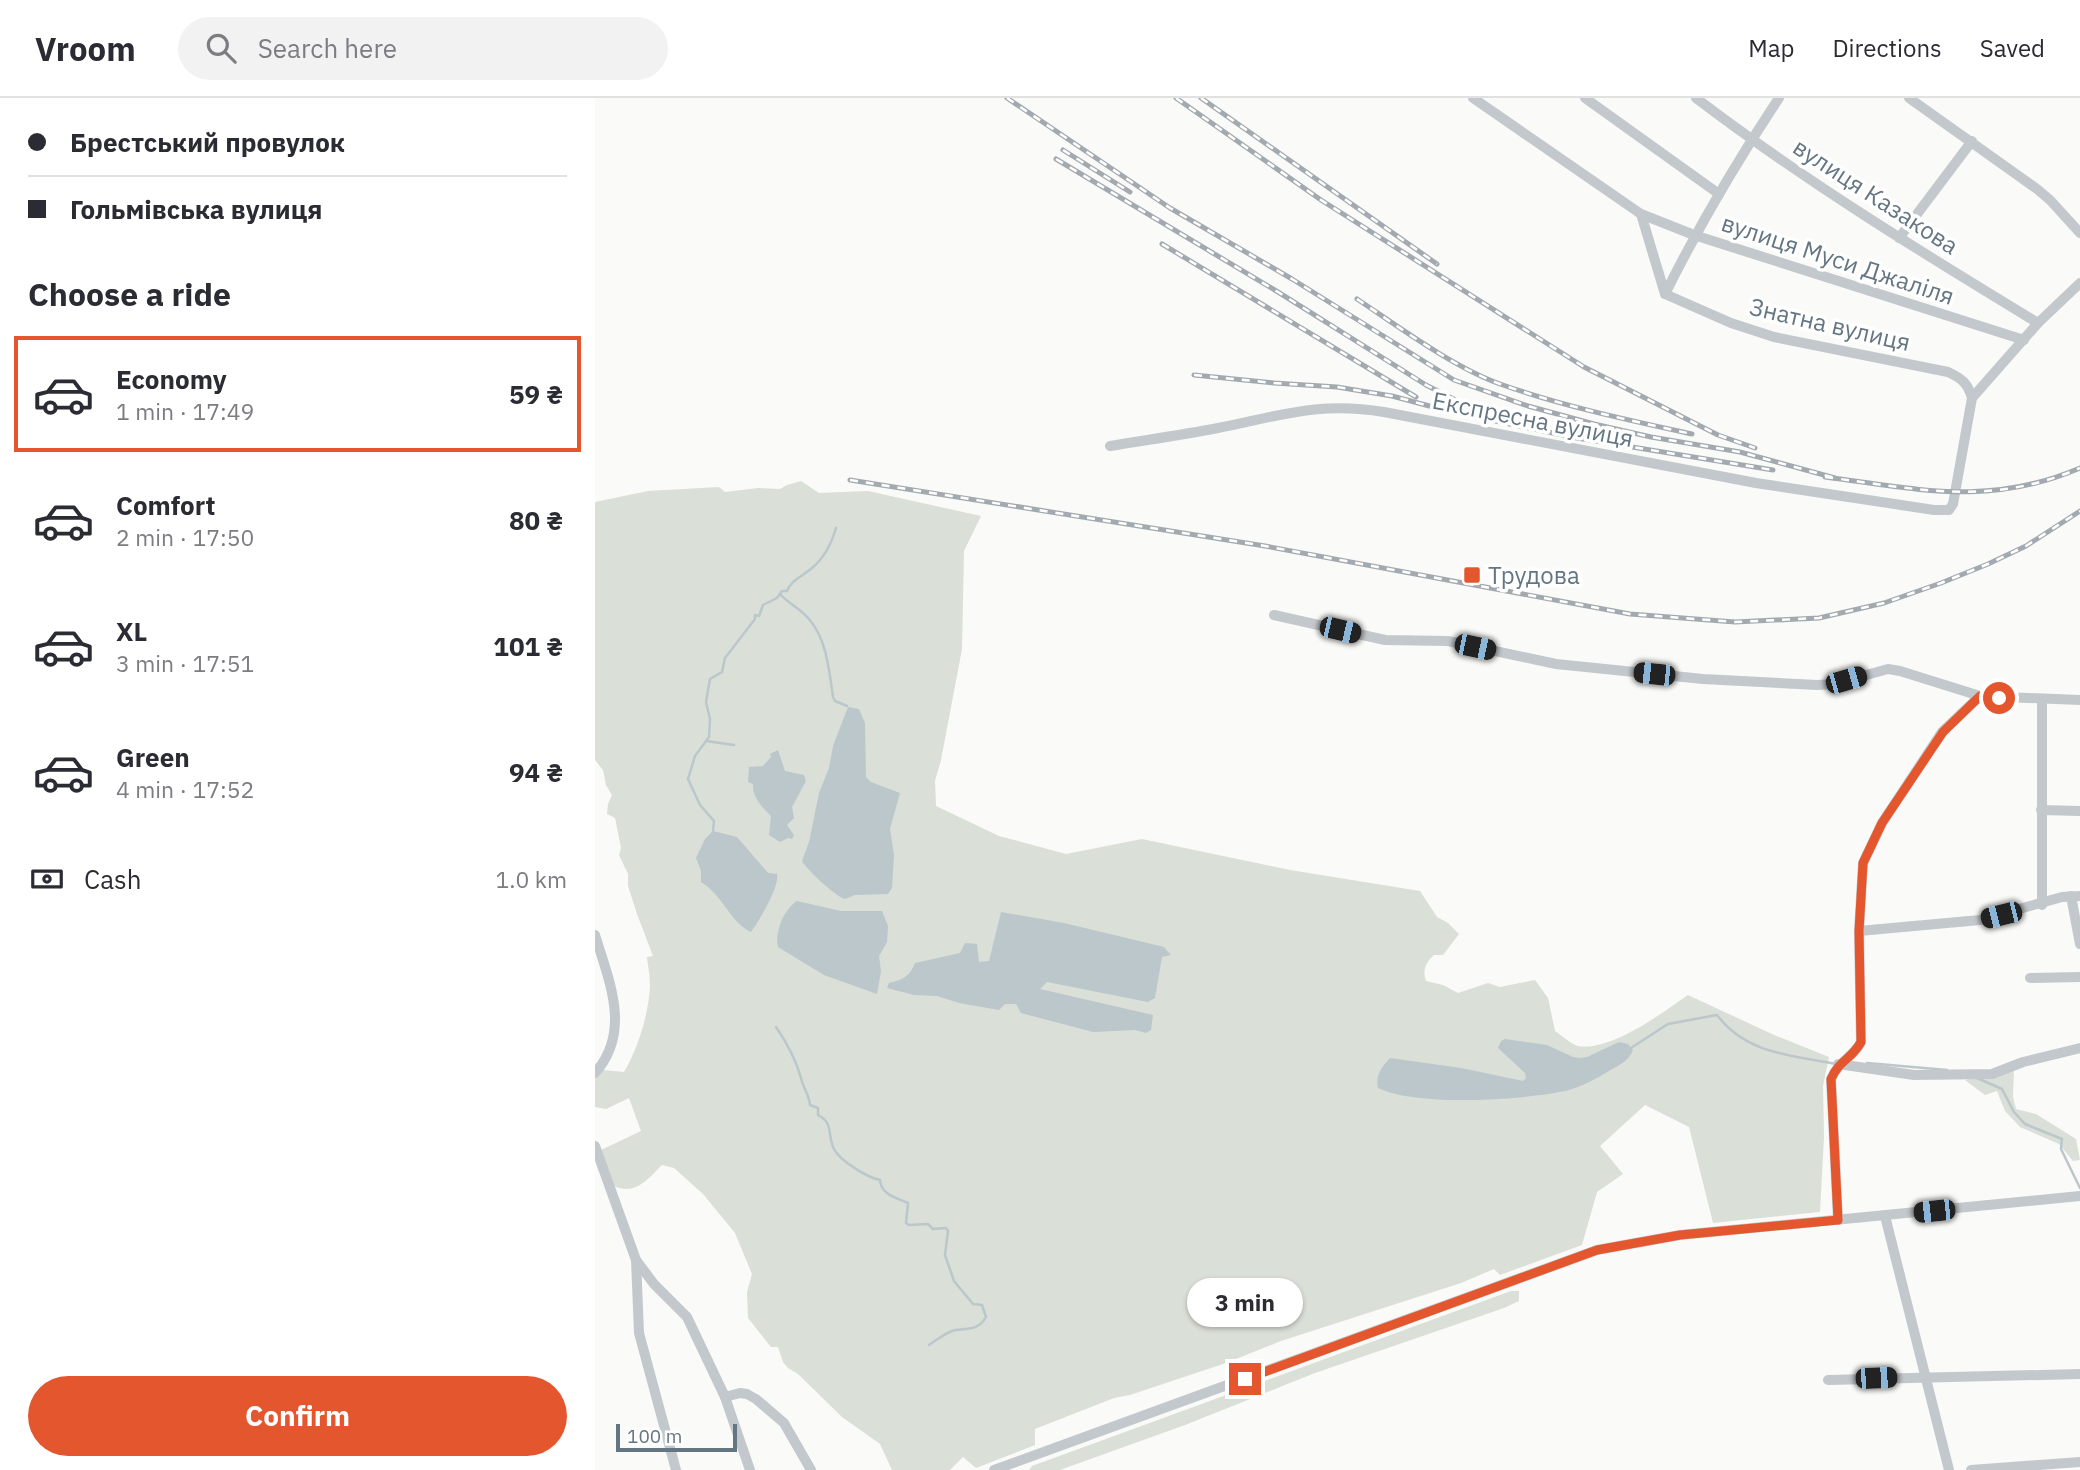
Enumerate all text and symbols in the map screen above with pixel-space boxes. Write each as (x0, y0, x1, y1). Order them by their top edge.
search box (178, 17, 668, 80)
text: Vroom (35, 27, 136, 70)
icon: search (202, 29, 240, 67)
text: Search here (258, 31, 397, 65)
text: Map (1748, 32, 1794, 64)
text: Directions (1832, 32, 1942, 64)
text: Saved (1980, 32, 2045, 64)
text: Брестський провулок (70, 125, 345, 159)
street label: вулиця Казакова (1787, 131, 1965, 262)
text: Гольмівська вулиця (70, 192, 322, 226)
street label: вулиця Муси Джаліля (1718, 206, 1958, 312)
text: Choose a ride (28, 273, 231, 315)
street label: Знатна вулиця (1746, 290, 1914, 358)
text: Economy (116, 362, 227, 396)
icon: car (32, 363, 95, 426)
text: 59 ₴ (509, 377, 563, 411)
street label: Експресна вулиця (1430, 384, 1636, 454)
text: 1 min · 17:49 (116, 396, 254, 426)
text: Comfort (116, 488, 215, 522)
icon: car (32, 489, 95, 552)
text: 80 ₴ (509, 503, 563, 537)
text: 2 min · 17:50 (116, 522, 254, 552)
place label: Трудова (1488, 559, 1580, 591)
marker: Трудова (1462, 565, 1482, 585)
text: XL (116, 614, 147, 648)
icon: car (32, 615, 95, 678)
car (1318, 615, 1363, 645)
text: 101 ₴ (493, 629, 563, 663)
car (1453, 632, 1498, 662)
text: 3 min · 17:51 (116, 648, 254, 678)
car (1633, 661, 1676, 687)
car (1823, 664, 1870, 696)
route start (1983, 682, 2015, 714)
text: Green (116, 740, 190, 774)
icon: car (32, 741, 95, 804)
text: 94 ₴ (509, 755, 563, 789)
text: 4 min · 17:52 (116, 774, 254, 804)
icon: cash (28, 860, 66, 898)
text: Cash (84, 862, 141, 896)
text: 1.0 km (496, 864, 567, 894)
car (1979, 900, 2024, 930)
car (1913, 1198, 1956, 1224)
callout: 3 min (1187, 1278, 1303, 1326)
text: 3 min (1215, 1287, 1275, 1317)
route end (1229, 1363, 1261, 1395)
car (1855, 1367, 1898, 1389)
button: Confirm (28, 1376, 567, 1456)
scale bar (616, 1421, 737, 1453)
text: 100 m (627, 1424, 682, 1448)

